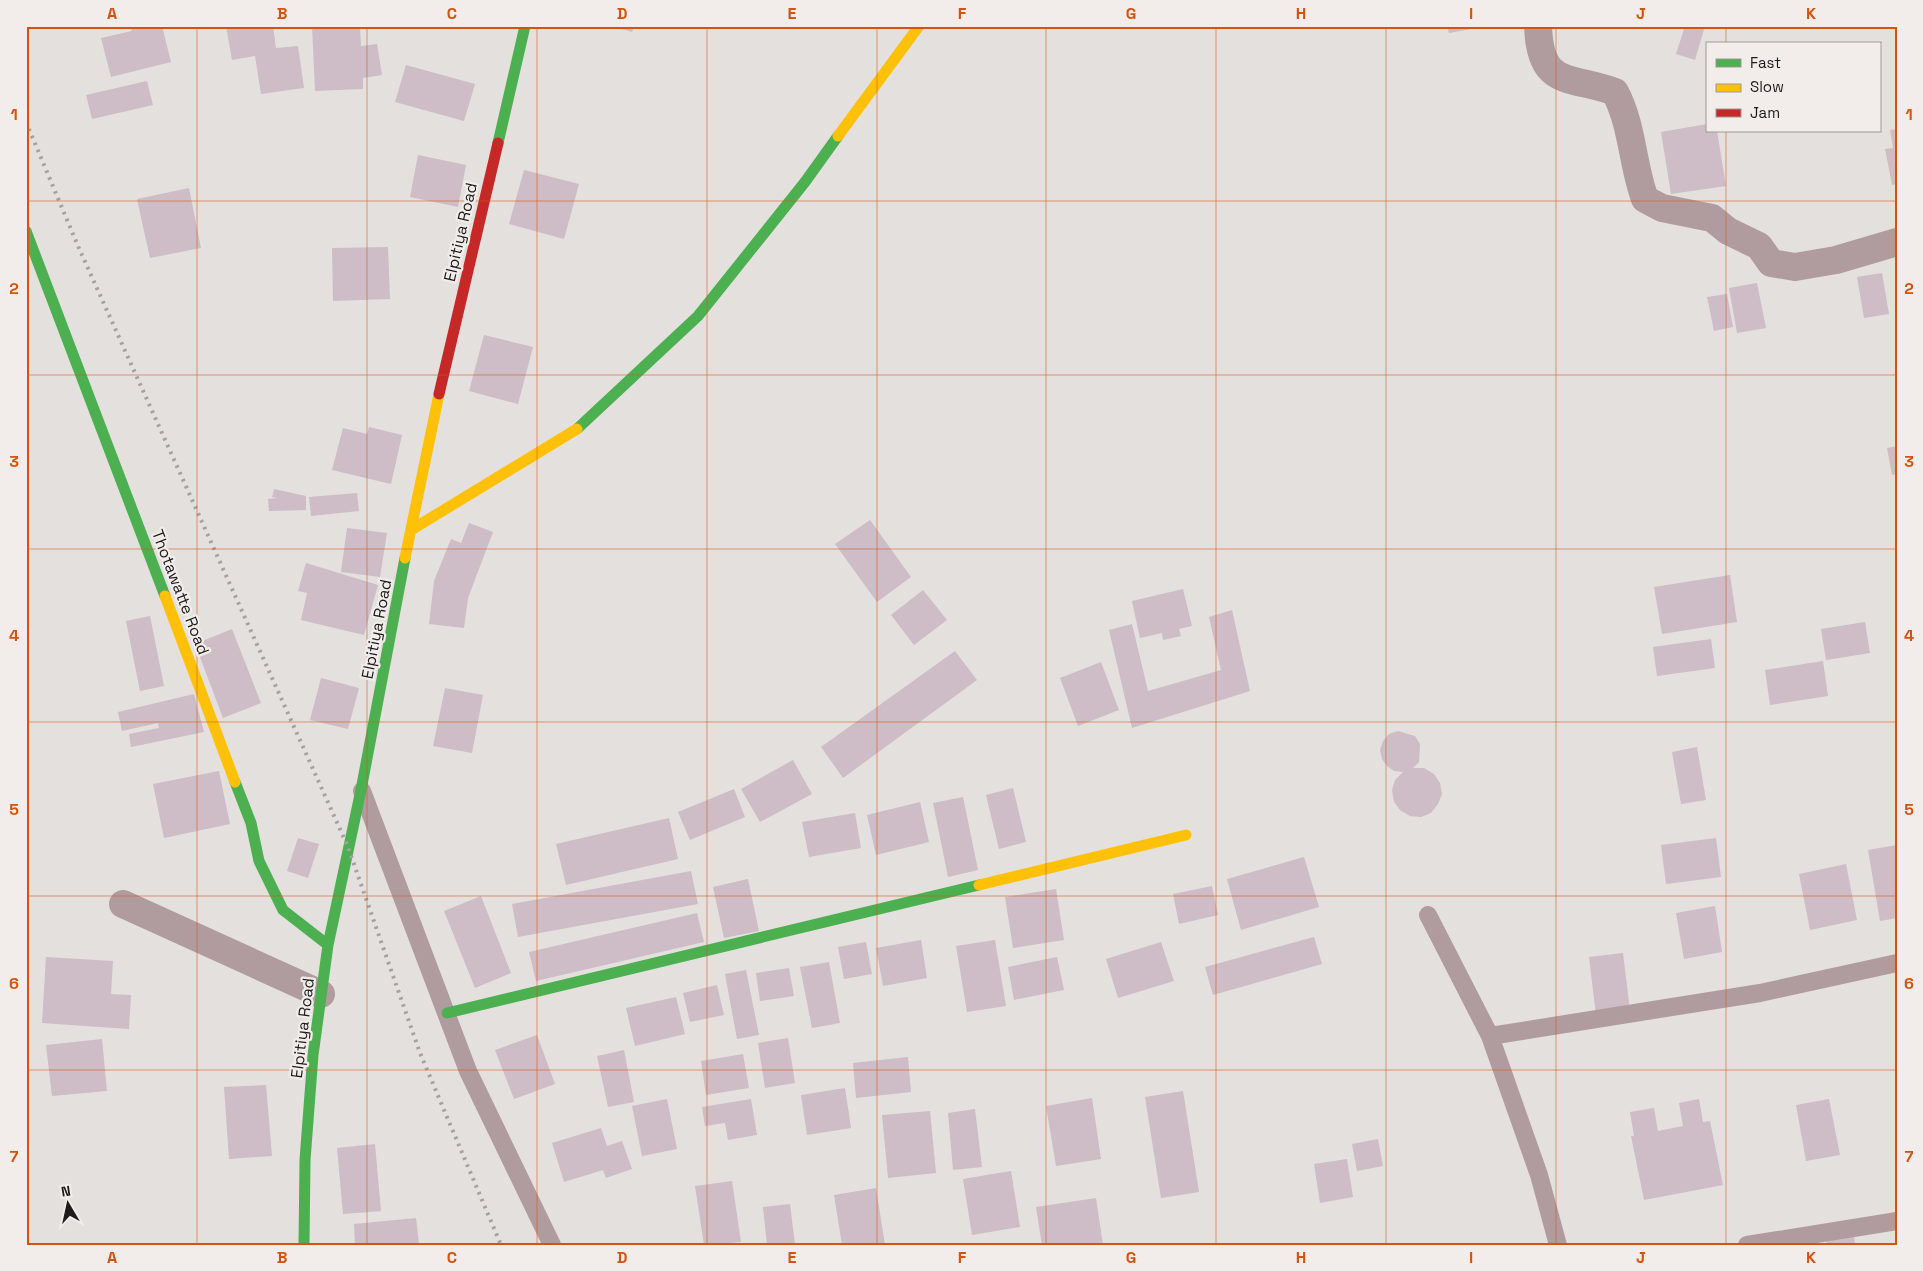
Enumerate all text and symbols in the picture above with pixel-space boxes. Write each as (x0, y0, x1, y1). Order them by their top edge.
text: A (107, 3, 117, 24)
text: B (277, 3, 287, 24)
text: C (447, 3, 457, 24)
text: D (617, 3, 627, 24)
text: E (788, 3, 797, 24)
text: F (958, 3, 967, 24)
text: G (1126, 3, 1136, 24)
text: H (1296, 3, 1306, 24)
text: I (1469, 3, 1473, 24)
text: J (1636, 3, 1646, 24)
text: K (1806, 3, 1816, 24)
legend (1706, 42, 1880, 132)
text: Fast (1750, 53, 1781, 72)
text: Slow (1750, 77, 1784, 96)
text: Jam (1750, 103, 1780, 122)
text: 1 (10, 104, 18, 125)
text: 1 (1905, 104, 1913, 125)
street label: Elpitiya Road (439, 181, 482, 284)
text: 2 (9, 278, 19, 299)
text: 2 (1904, 278, 1914, 299)
text: 3 (9, 451, 19, 472)
text: 3 (1904, 451, 1914, 472)
street label: Thotawatte Road (147, 527, 214, 658)
street label: Elpitiya Road (357, 578, 396, 681)
text: 4 (9, 625, 19, 646)
text: 4 (1904, 625, 1914, 646)
text: 5 (9, 799, 19, 820)
text: 5 (1904, 799, 1914, 820)
text: 6 (9, 973, 19, 994)
text: 6 (1904, 973, 1914, 994)
street label: Elpitiya Road (286, 977, 319, 1079)
text: 7 (10, 1146, 19, 1167)
text: 7 (1905, 1146, 1914, 1167)
north arrow (42, 1178, 92, 1228)
text: N (60, 1182, 72, 1201)
text: A (107, 1247, 117, 1268)
text: B (277, 1247, 287, 1268)
text: C (447, 1247, 457, 1268)
text: D (617, 1247, 627, 1268)
text: E (788, 1247, 797, 1268)
text: F (958, 1247, 967, 1268)
text: G (1126, 1247, 1136, 1268)
text: H (1296, 1247, 1306, 1268)
text: I (1469, 1247, 1473, 1268)
text: J (1636, 1247, 1646, 1268)
text: K (1806, 1247, 1816, 1268)

